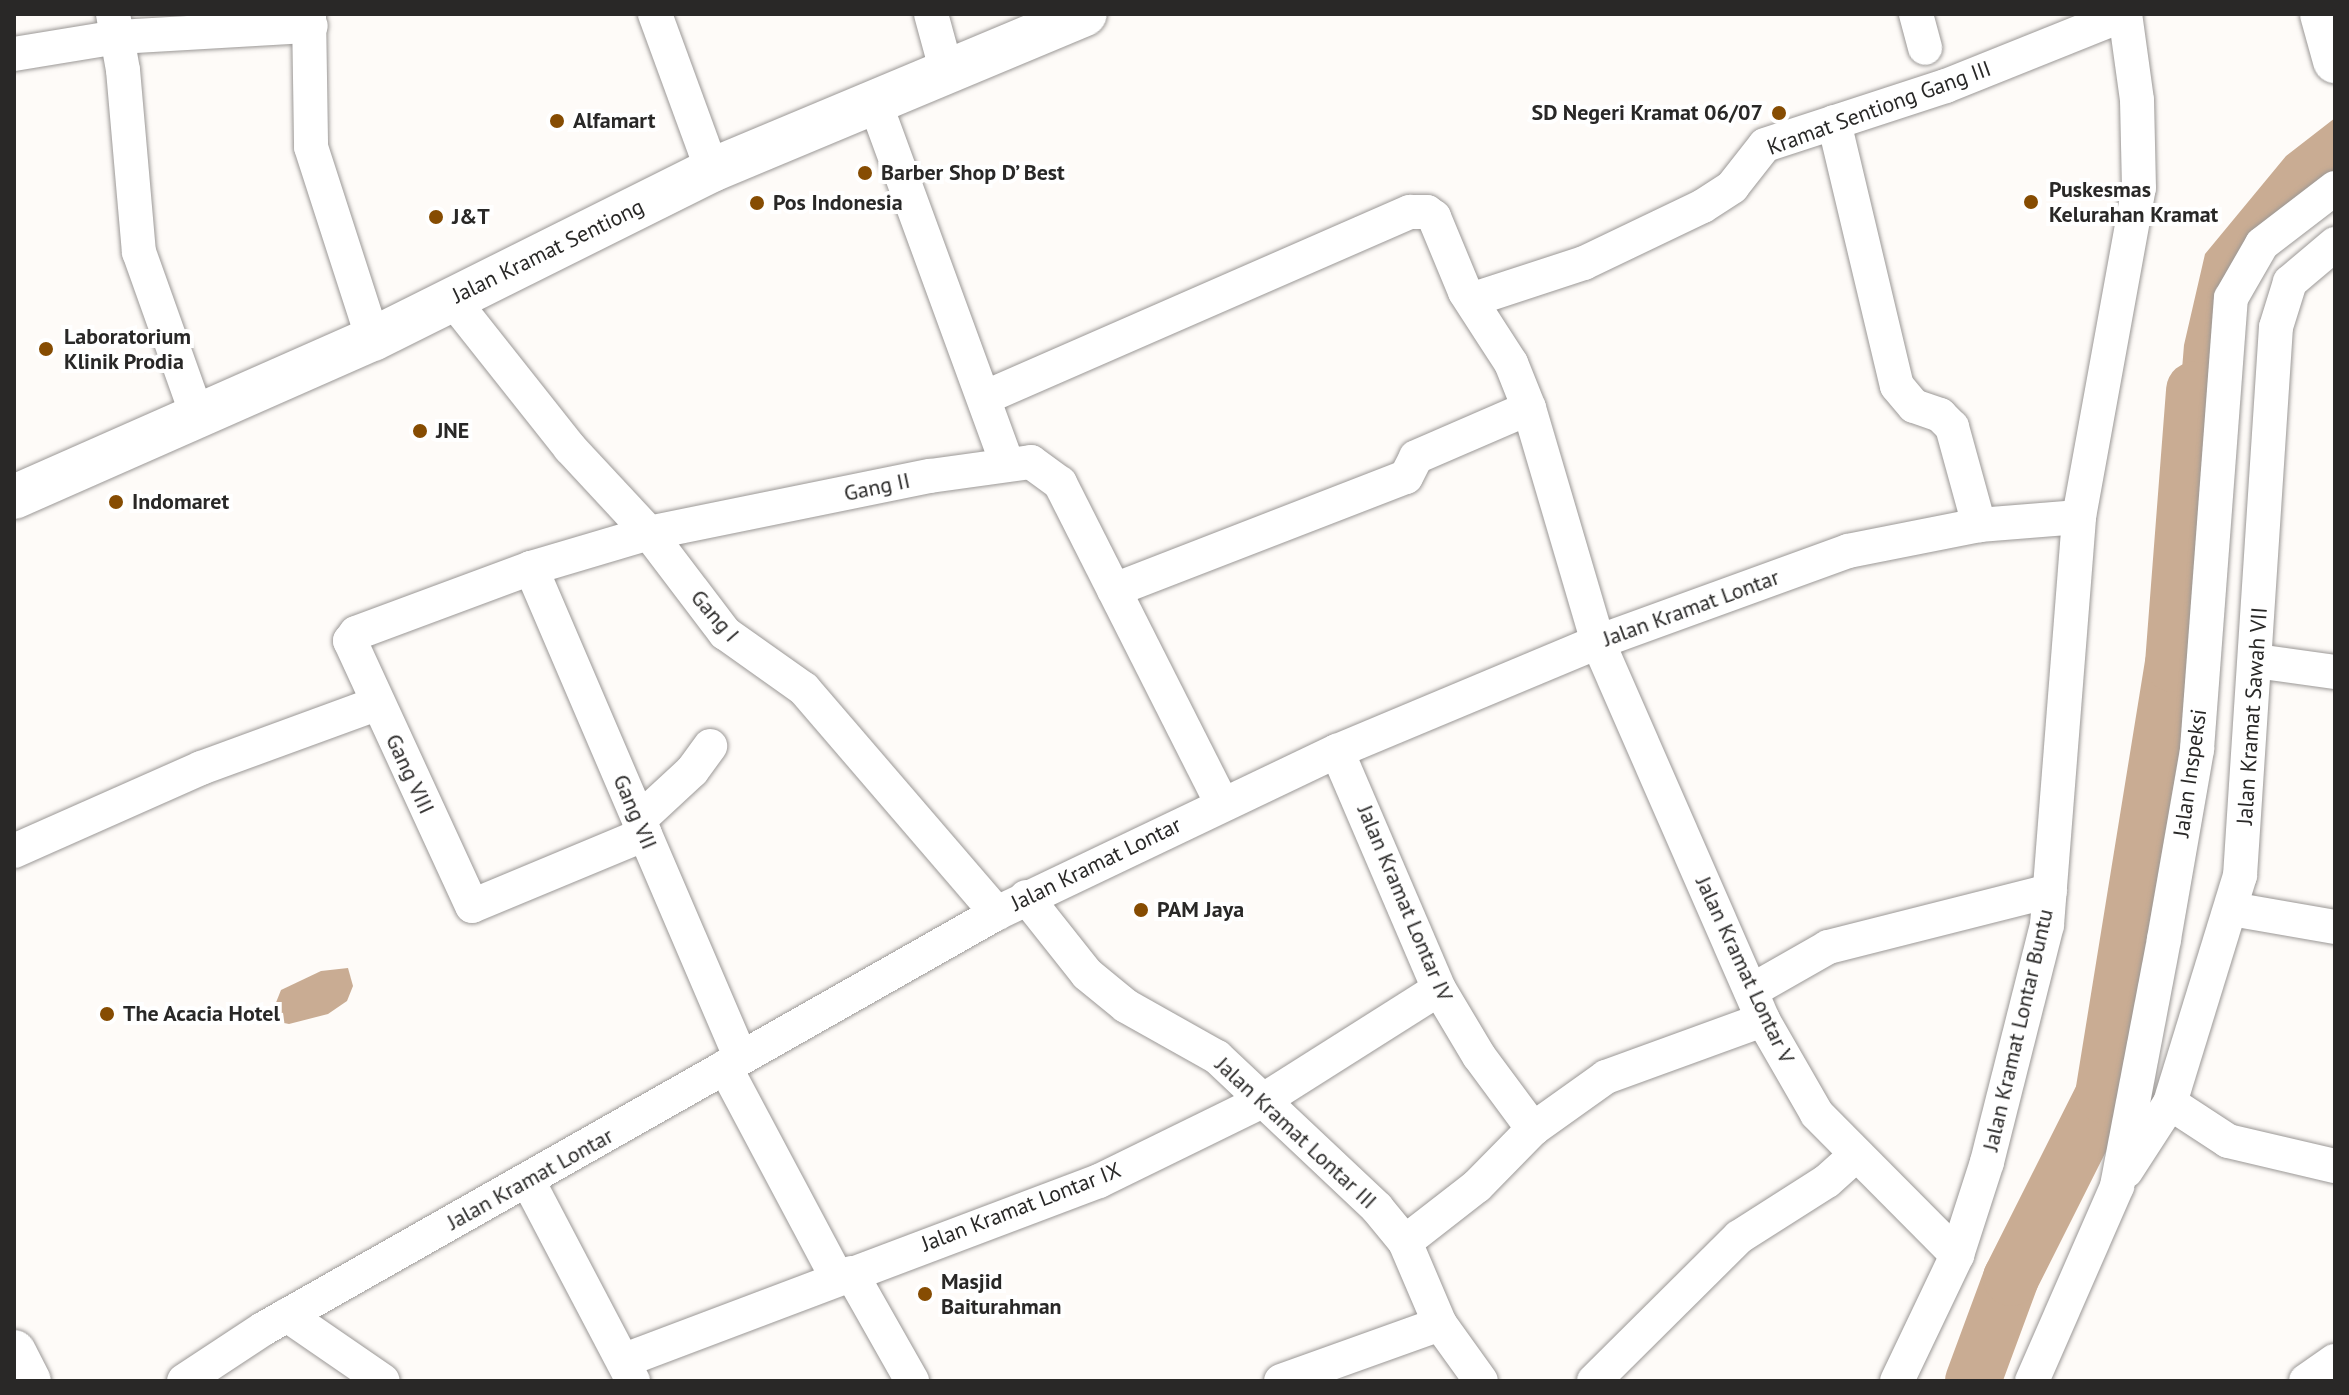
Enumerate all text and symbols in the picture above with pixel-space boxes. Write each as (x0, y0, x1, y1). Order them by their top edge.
street label: Kramat Sentiong Gang III (1763, 55, 1995, 161)
place label: SD Negeri Kramat 06/07 (1531, 100, 1763, 126)
marker: SD Negeri Kramat 06/07 (1770, 104, 1788, 122)
place label: Alfamart (573, 108, 655, 134)
marker: Alfamart (548, 112, 566, 130)
place label: Barber Shop D’ Best (881, 160, 1067, 186)
marker: Barber Shop D’ Best (856, 164, 874, 182)
place label: Puskesmas Kelurahan Kramat (2049, 176, 2218, 228)
place label: Pos Indonesia (773, 190, 903, 216)
marker: Puskesmas Kelurahan Kramat (2020, 191, 2042, 213)
street label: Jalan Kramat Sentiong (448, 193, 648, 309)
marker: Pos Indonesia (748, 194, 766, 212)
place label: J&T (452, 204, 490, 230)
marker: J&T (427, 208, 445, 226)
place label: Laboratorium Klinik Prodia (64, 323, 191, 374)
marker: Laboratorium Klinik Prodia (35, 338, 57, 360)
place label: JNE (436, 418, 469, 444)
marker: JNE (411, 422, 429, 440)
street label: Gang II (842, 467, 912, 507)
place label: Indomaret (132, 489, 229, 515)
marker: Indomaret (107, 493, 125, 511)
street label: Jalan Kramat Lontar (1599, 564, 1783, 652)
street label: Gang I (685, 585, 745, 647)
street label: Jalan Kramat Sawah VII (2231, 606, 2273, 826)
street label: Jalan Inspeksi (2168, 707, 2212, 839)
street label: Gang VIII (380, 730, 440, 818)
street label: Gang VII (607, 770, 663, 854)
street label: Jalan Kramat Lontar IV (1352, 801, 1458, 1005)
street label: Jalan Kramat Lontar (1007, 811, 1185, 917)
street label: Jalan Kramat Lontar V (1690, 872, 1800, 1068)
place label: PAM Jaya (1157, 897, 1244, 923)
marker: PAM Jaya (1132, 901, 1150, 919)
street label: Jalan Kramat Lontar Buntu (1977, 906, 2059, 1154)
place label: The Acacia Hotel (123, 1001, 281, 1027)
marker: The Acacia Hotel (98, 1005, 116, 1023)
street label: Jalan Kramat Lontar III (1210, 1051, 1382, 1215)
street label: Jalan Kramat Lontar (442, 1122, 618, 1236)
street label: Jalan Kramat Lontar IX (918, 1157, 1124, 1257)
place label: Masjid Baiturahman (941, 1268, 1062, 1320)
marker: Masjid Baiturahman (916, 1285, 934, 1303)

